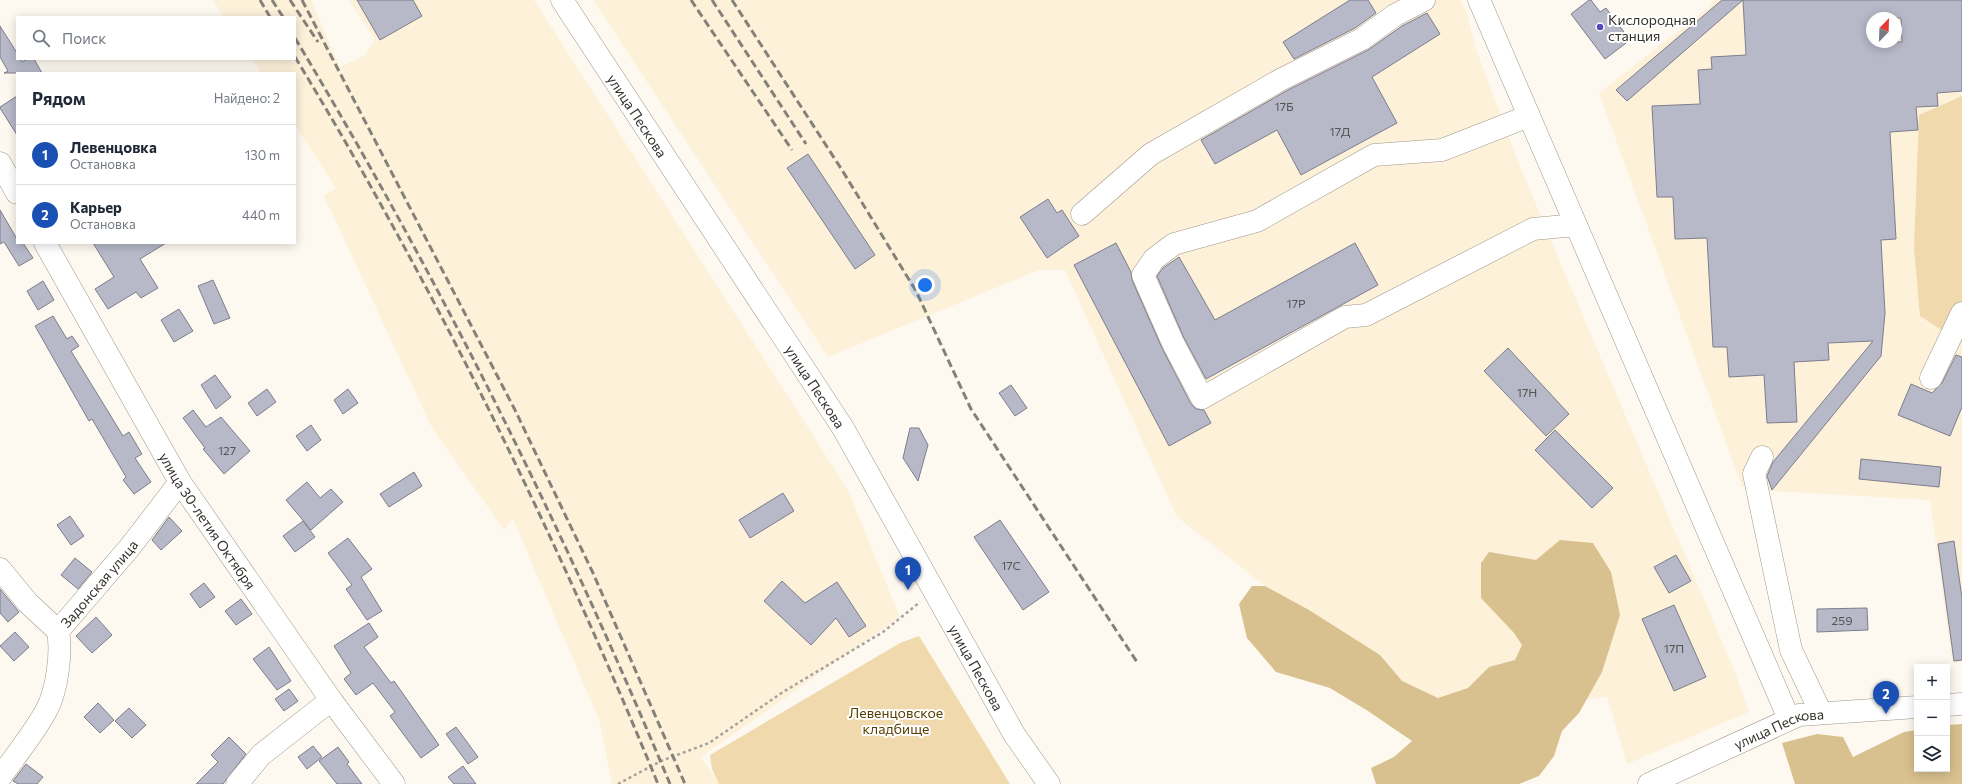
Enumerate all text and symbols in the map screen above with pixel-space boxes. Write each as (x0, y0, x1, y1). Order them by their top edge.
place label: Кислородная станция (1608, 11, 1696, 44)
north arrow (1866, 12, 1902, 48)
search box (16, 16, 296, 60)
marker: Кислородная станция (1595, 22, 1605, 32)
icon: search (30, 27, 52, 49)
text: Поиск (62, 29, 106, 47)
street label: улица Пескова (604, 71, 671, 160)
text: Рядом (32, 88, 86, 109)
text: Найдено: 2 (214, 90, 280, 106)
house number: 17Б (1275, 99, 1294, 113)
house number: 17Д (1330, 124, 1351, 138)
text: Левенцовка (70, 138, 157, 156)
text: 1 (42, 147, 48, 163)
text: 130 m (245, 147, 280, 163)
text: Остановка (70, 156, 136, 172)
text: Карьер (70, 198, 122, 216)
text: 2 (41, 207, 49, 223)
text: 440 m (242, 207, 280, 223)
text: Остановка (70, 216, 136, 232)
your location (915, 275, 935, 295)
house number: 17Р (1287, 296, 1306, 310)
street label: улица Пескова (782, 341, 849, 431)
house number: 17Н (1517, 385, 1537, 399)
house number: 127 (218, 443, 236, 457)
street label: улица 30-летия Октября (156, 449, 260, 592)
street label: Задонская улица (57, 536, 141, 631)
pin: 1 (895, 557, 921, 590)
house number: 17С (1001, 558, 1021, 572)
house number: 259 (1832, 613, 1852, 627)
street label: улица Пескова (946, 621, 1008, 713)
house number: 17П (1664, 641, 1684, 655)
map controls (1914, 664, 1950, 772)
button: + (1914, 664, 1950, 700)
pin: 2 (1873, 681, 1899, 714)
button: − (1914, 700, 1950, 736)
park label: Левенцовское кладбище (849, 704, 943, 737)
street label: улица Пескова (1731, 705, 1824, 752)
button: layers (1914, 736, 1950, 772)

